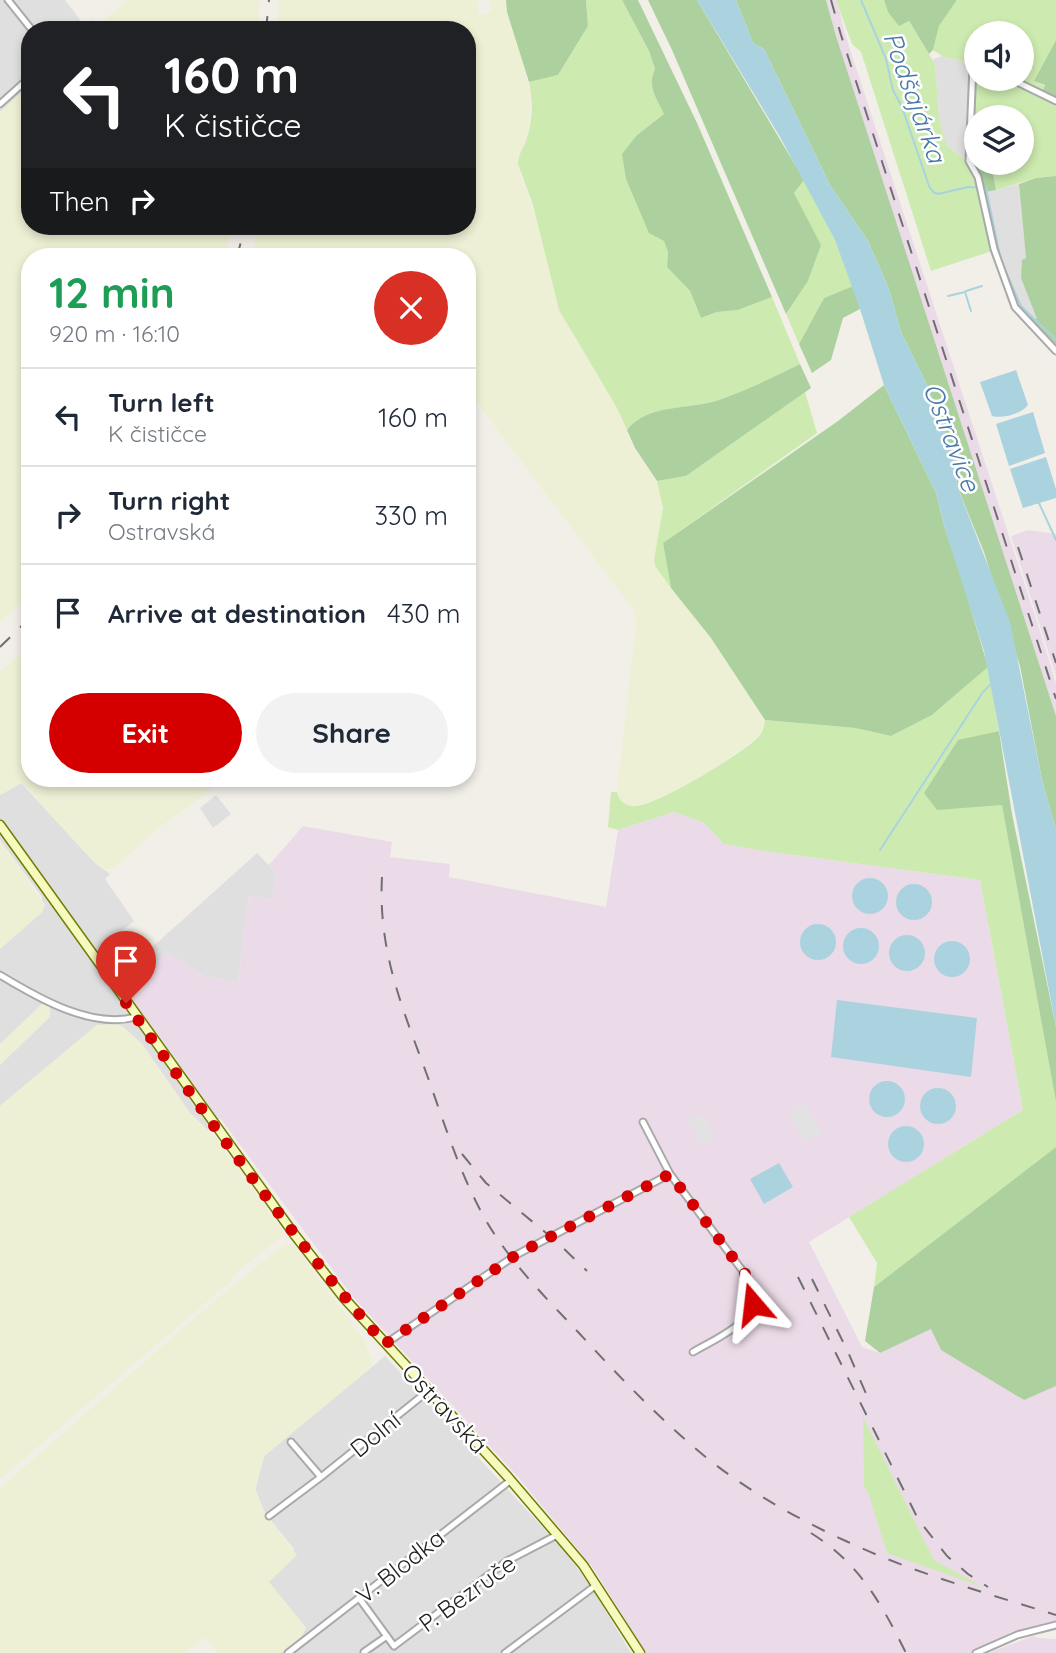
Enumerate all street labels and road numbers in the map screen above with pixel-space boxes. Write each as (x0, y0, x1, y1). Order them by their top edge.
street label: Ostravská (396, 1357, 494, 1459)
street label: Dolní (344, 1404, 407, 1463)
street label: V. Blodka (350, 1522, 450, 1610)
street label: P. Bezruče (413, 1548, 521, 1638)

